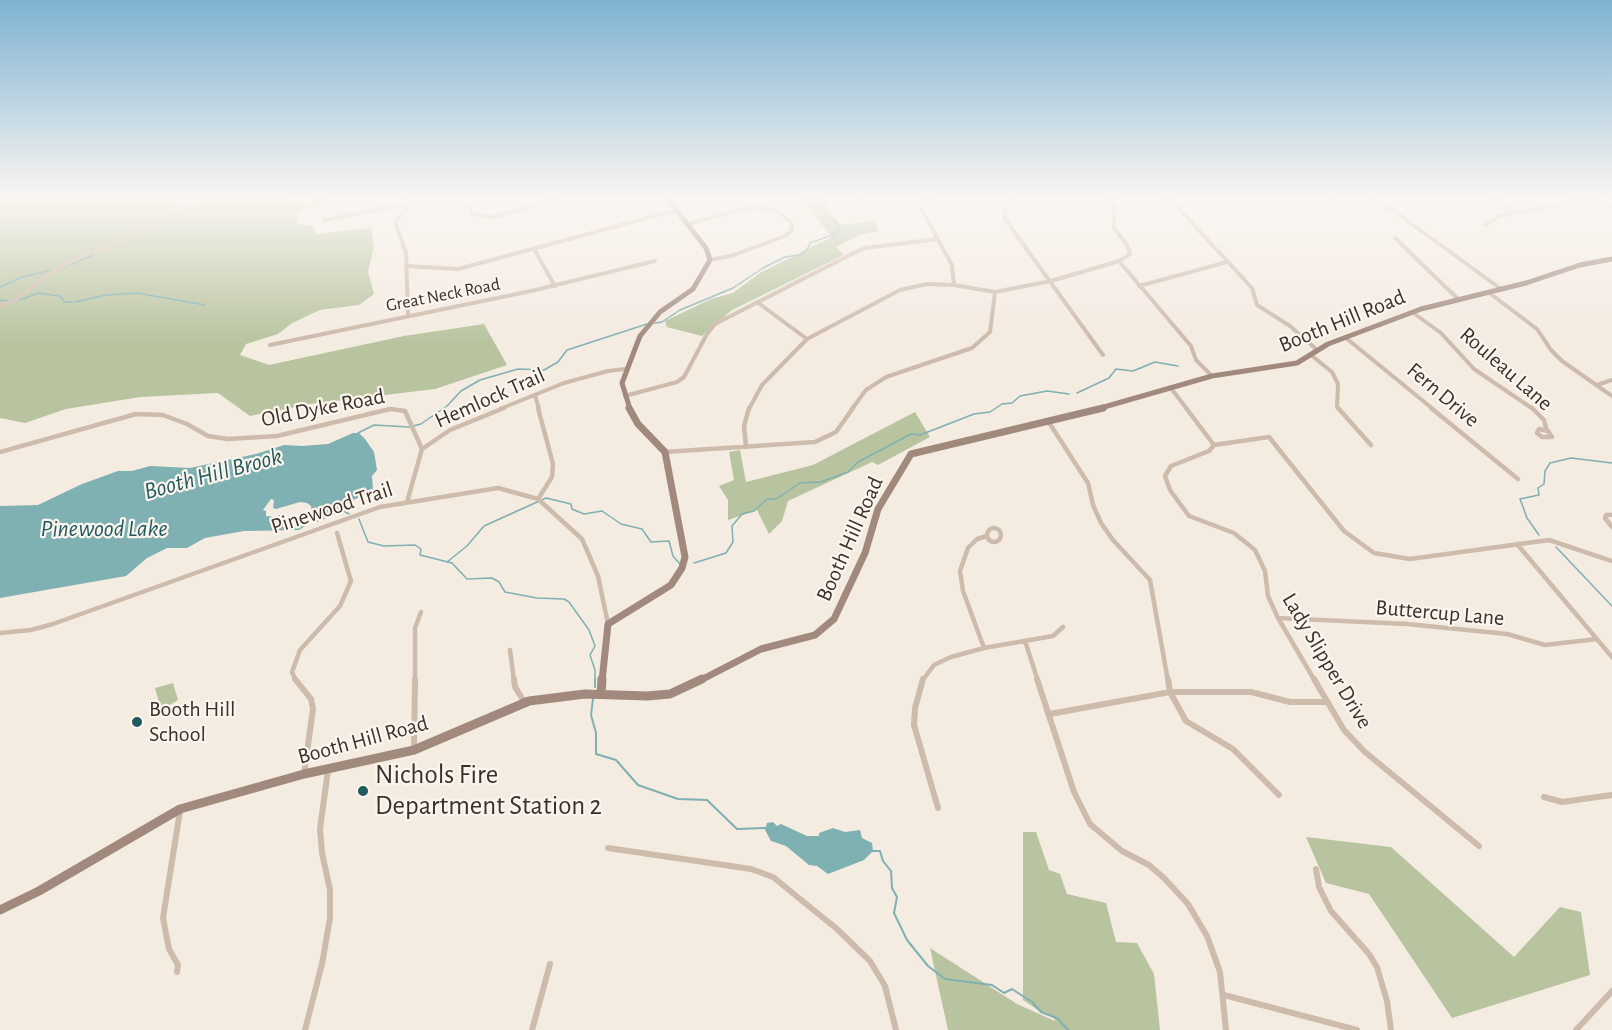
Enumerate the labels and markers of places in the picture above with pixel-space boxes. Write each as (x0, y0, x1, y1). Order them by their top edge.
place label: Booth Hill School (149, 696, 236, 748)
marker: Booth Hill School (130, 715, 144, 729)
place label: Nichols Fire Department Station 2 (375, 759, 602, 822)
marker: Nichols Fire Department Station 2 (356, 784, 370, 798)

